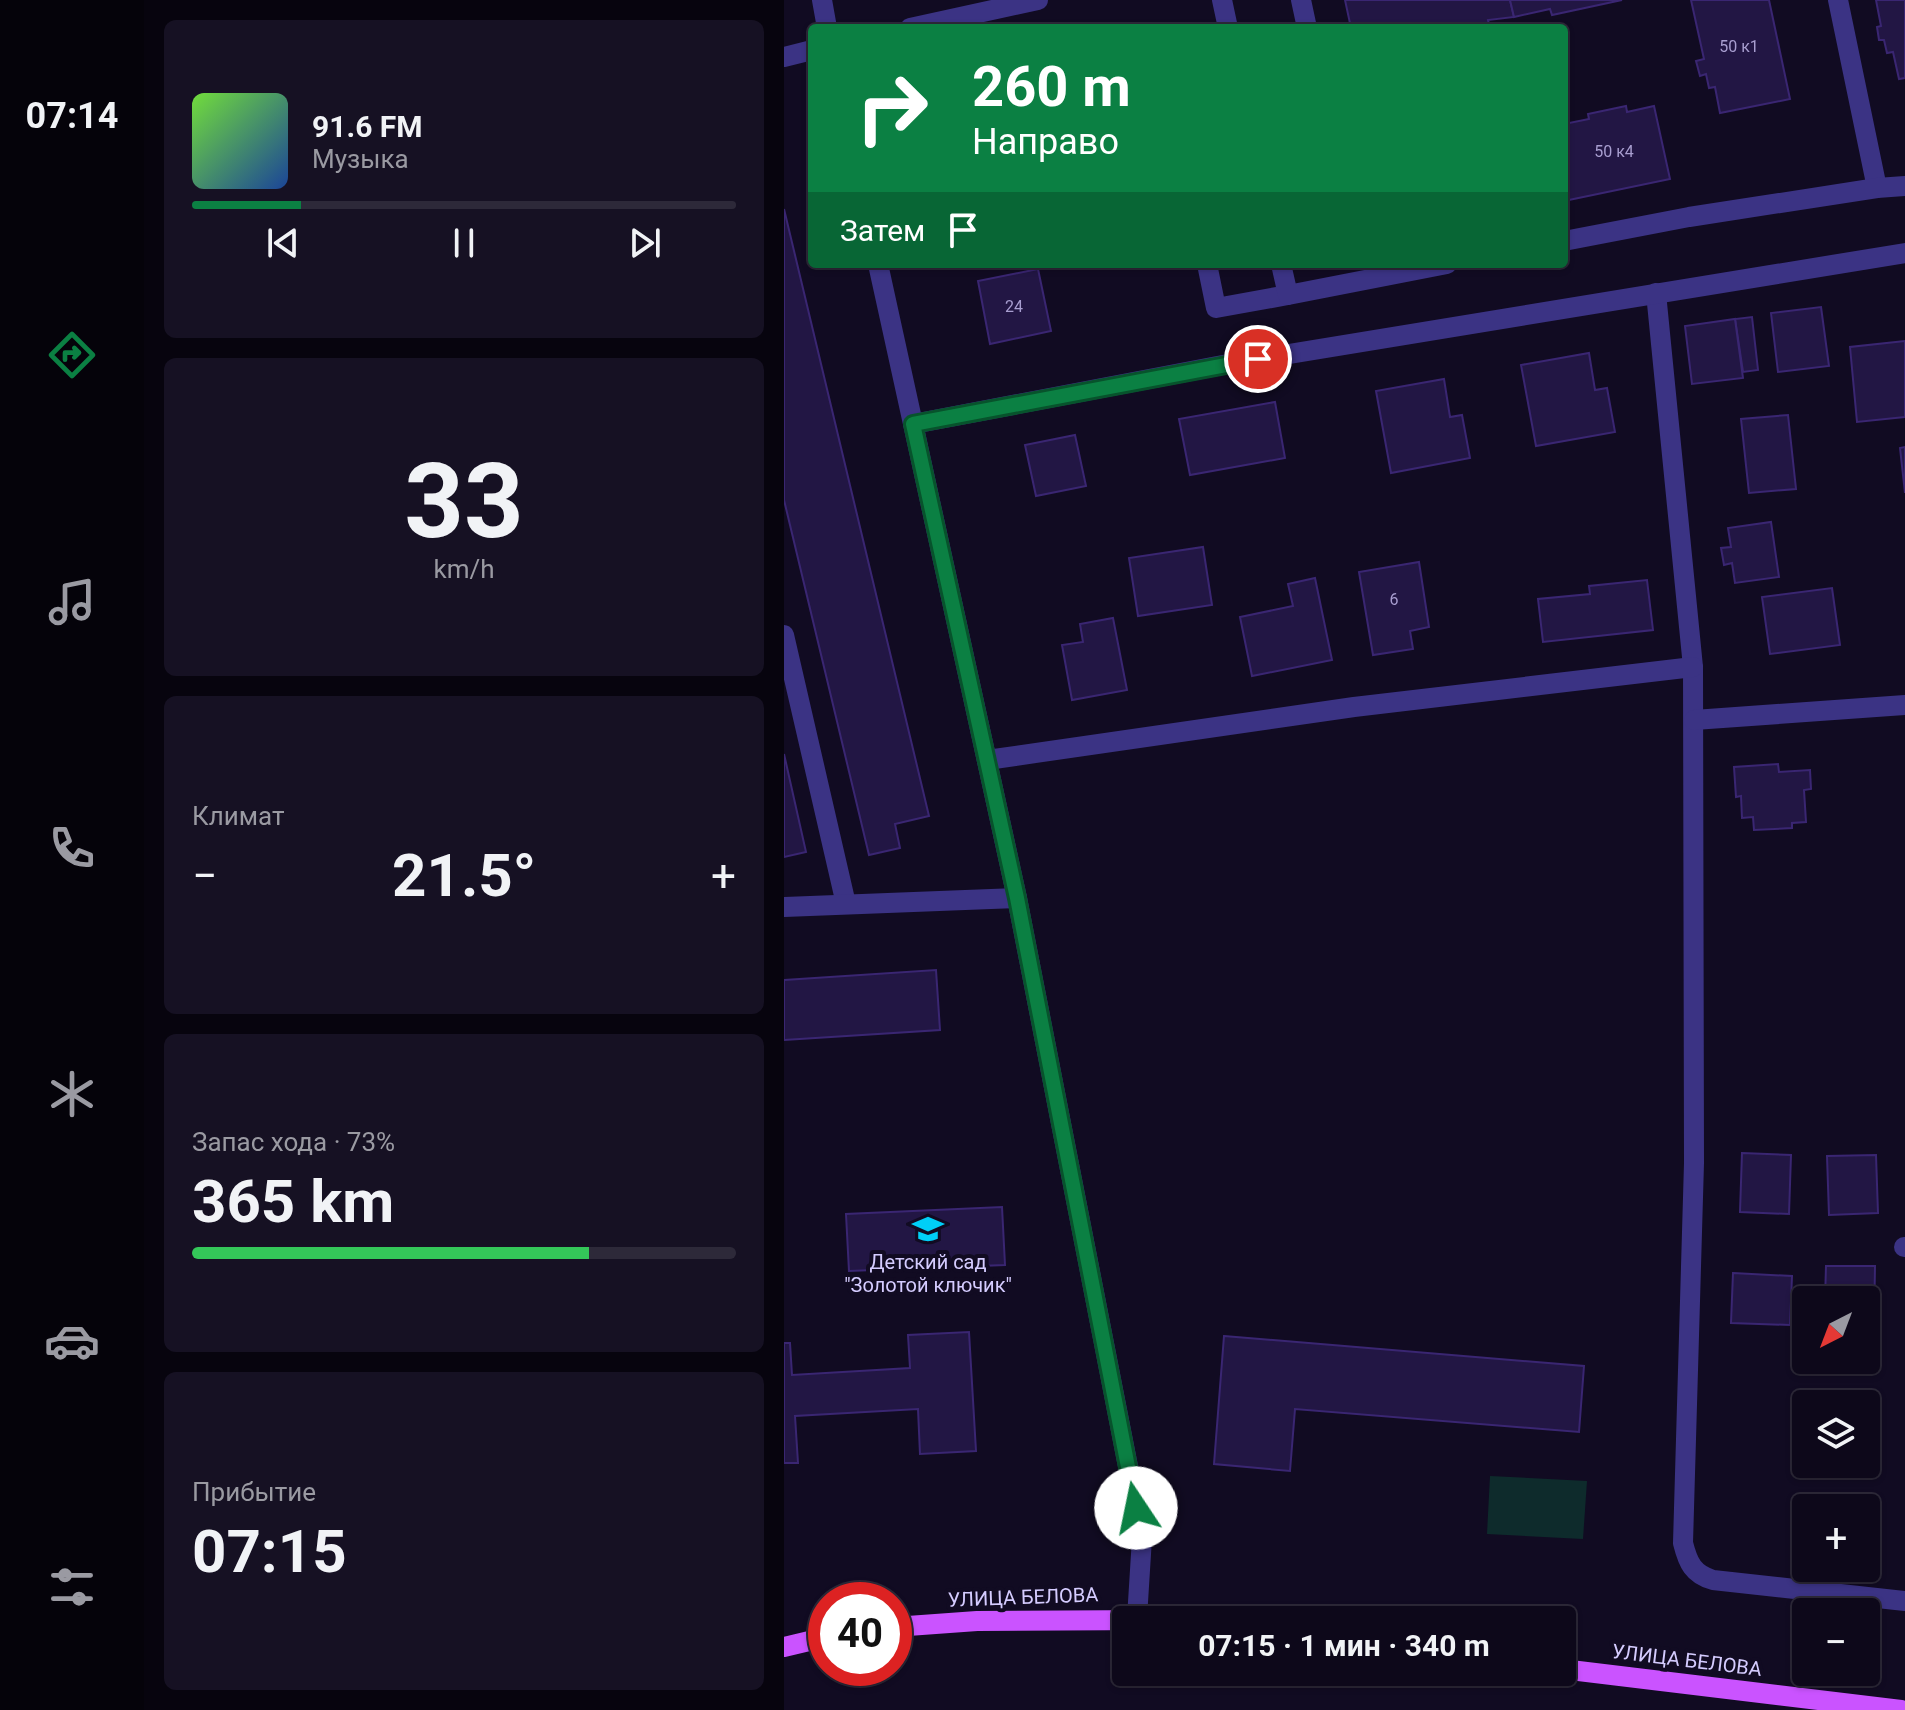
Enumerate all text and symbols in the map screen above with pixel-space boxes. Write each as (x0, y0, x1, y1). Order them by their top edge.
house number: 50 к1 (1719, 37, 1759, 56)
text: 260 m (972, 54, 1131, 120)
icon: right (840, 56, 944, 160)
text: 07:14 (26, 95, 118, 137)
text: 91.6 FM (312, 109, 423, 144)
text: Направо (972, 121, 1119, 163)
house number: 50 к4 (1594, 142, 1634, 161)
text: Музыка (312, 144, 409, 174)
icon: arrive (941, 208, 985, 252)
text: Затем (840, 213, 925, 248)
icon: previous (261, 221, 305, 265)
icon: pause (442, 221, 486, 265)
icon: next (623, 221, 667, 265)
house number: 24 (1005, 297, 1023, 316)
pin (1224, 325, 1292, 393)
icon: directions (44, 327, 100, 383)
icon: arrive (1236, 337, 1280, 381)
text: 33 (404, 441, 524, 562)
text: km/h (433, 554, 495, 584)
icon: music (44, 574, 100, 630)
house number: 6 (1390, 590, 1399, 609)
text: Климат (192, 801, 284, 831)
icon: phone (44, 820, 100, 876)
text: 21.5° (392, 840, 536, 911)
text: − (192, 850, 217, 902)
text: + (711, 850, 736, 902)
icon: climate (44, 1066, 100, 1122)
text: Запас хода · 73% (192, 1127, 395, 1157)
text: 365 km (192, 1166, 394, 1237)
school or university icon: Детский сад "Золотой ключик" (911, 1212, 945, 1246)
place label: Детский сад "Золотой ключик" (844, 1250, 1012, 1297)
north arrow (1792, 1286, 1880, 1374)
map controls (1792, 1286, 1880, 1686)
icon: car (44, 1313, 100, 1369)
button: layers (1792, 1390, 1880, 1478)
position arrow (1094, 1466, 1178, 1550)
text: Прибытие (192, 1477, 316, 1507)
button: + (1792, 1494, 1880, 1582)
text: 07:15 (192, 1516, 347, 1587)
icon: filters (44, 1559, 100, 1615)
speed limit sign: 40 (808, 1582, 912, 1686)
street label: УЛИЦА БЕЛОВА (947, 1582, 1099, 1612)
button: − (1792, 1598, 1880, 1686)
text: 07:15 · 1 мин · 340 m (1198, 1628, 1490, 1663)
street label: УЛИЦА БЕЛОВА (1611, 1639, 1763, 1681)

